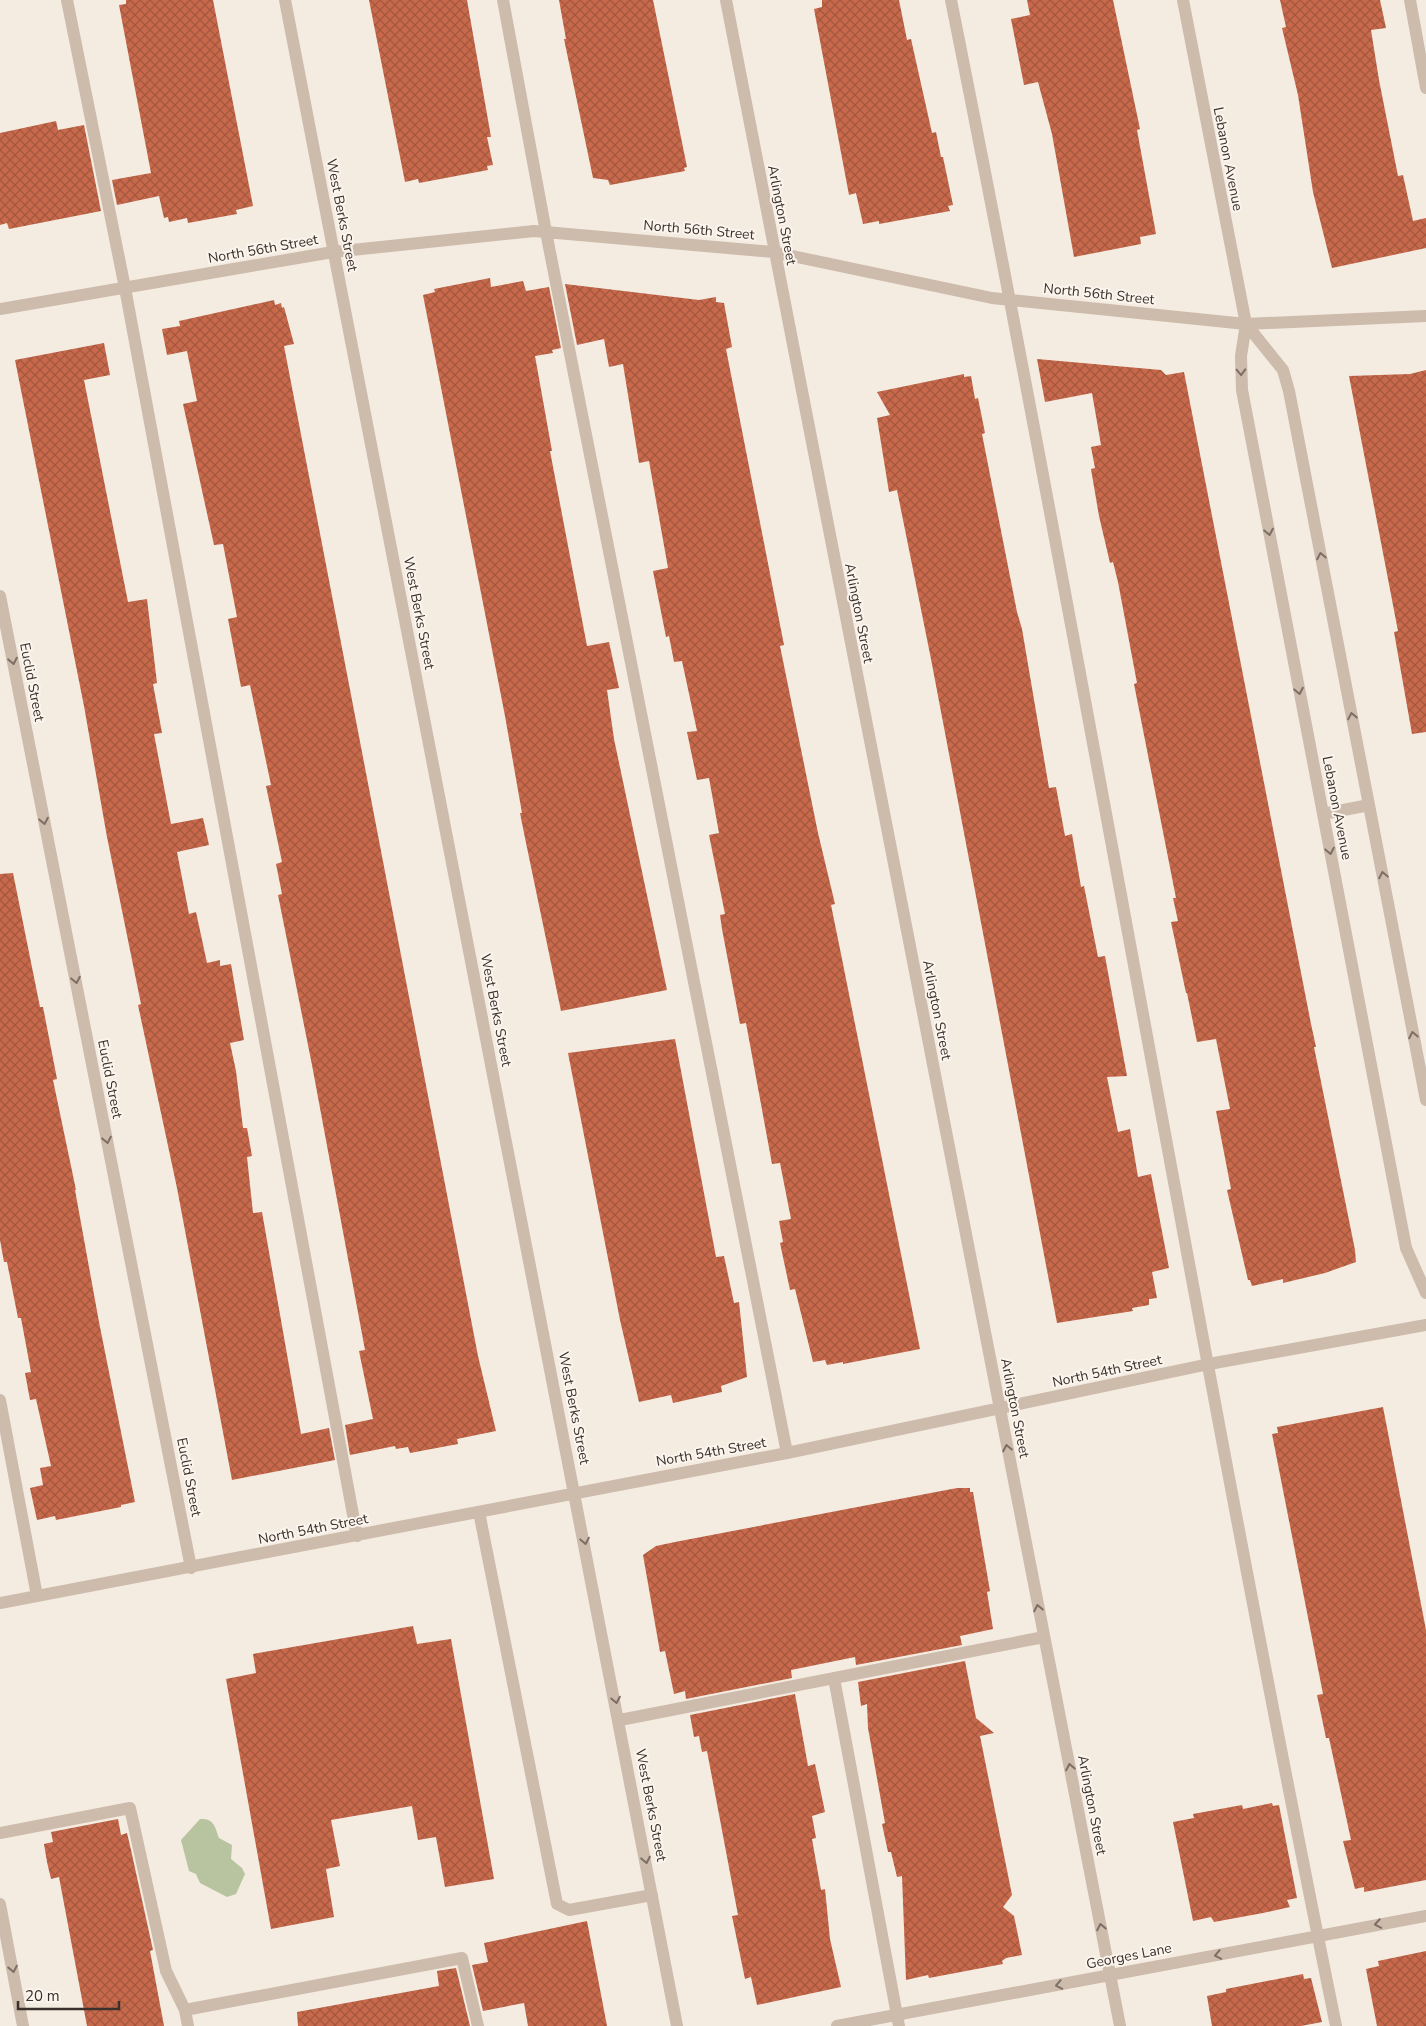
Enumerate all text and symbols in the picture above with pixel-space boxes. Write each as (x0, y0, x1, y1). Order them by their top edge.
street label: Lebanon Avenue (1209, 105, 1247, 213)
street label: West Berks Street (322, 157, 362, 273)
street label: Arlington Street (763, 164, 801, 267)
street label: North 56th Street (643, 216, 755, 244)
street label: North 56th Street (206, 230, 320, 268)
street label: North 56th Street (1043, 279, 1155, 309)
one-way arrow (1236, 368, 1246, 376)
one-way arrow (1263, 527, 1273, 536)
one-way arrow (1316, 552, 1327, 561)
street label: West Berks Street (399, 555, 439, 671)
street label: Arlington Street (840, 562, 878, 665)
street label: Euclid Street (15, 641, 49, 723)
one-way arrow (7, 657, 17, 666)
one-way arrow (1294, 687, 1304, 696)
one-way arrow (1347, 711, 1357, 720)
street label: Lebanon Avenue (1318, 754, 1356, 862)
one-way arrow (38, 816, 49, 825)
one-way arrow (1324, 847, 1334, 855)
one-way arrow (1378, 871, 1388, 880)
street label: West Berks Street (476, 952, 516, 1068)
street label: Arlington Street (918, 959, 956, 1062)
one-way arrow (70, 976, 80, 984)
one-way arrow (1409, 1030, 1419, 1039)
street label: Euclid Street (93, 1038, 127, 1120)
one-way arrow (101, 1135, 112, 1144)
street label: West Berks Street (554, 1350, 594, 1466)
street label: North 54th Street (1051, 1350, 1164, 1392)
street label: Arlington Street (996, 1357, 1034, 1460)
street label: North 54th Street (654, 1433, 768, 1471)
street label: Euclid Street (172, 1436, 206, 1518)
one-way arrow (1003, 1444, 1013, 1453)
street label: North 54th Street (256, 1509, 370, 1549)
one-way arrow (579, 1536, 589, 1545)
one-way arrow (1034, 1603, 1044, 1612)
one-way arrow (610, 1696, 620, 1704)
street label: West Berks Street (631, 1747, 671, 1863)
street label: Arlington Street (1073, 1754, 1111, 1857)
one-way arrow (1065, 1763, 1075, 1772)
one-way arrow (640, 1855, 650, 1864)
one-way arrow (1374, 1919, 1382, 1929)
one-way arrow (1096, 1922, 1107, 1931)
street label: Georges Lane (1085, 1938, 1173, 1974)
one-way arrow (1214, 1949, 1223, 1959)
one-way arrow (7, 1965, 17, 1974)
scale bar (18, 1978, 119, 2010)
one-way arrow (1054, 1979, 1063, 1989)
text: 20 m (25, 1986, 60, 2006)

